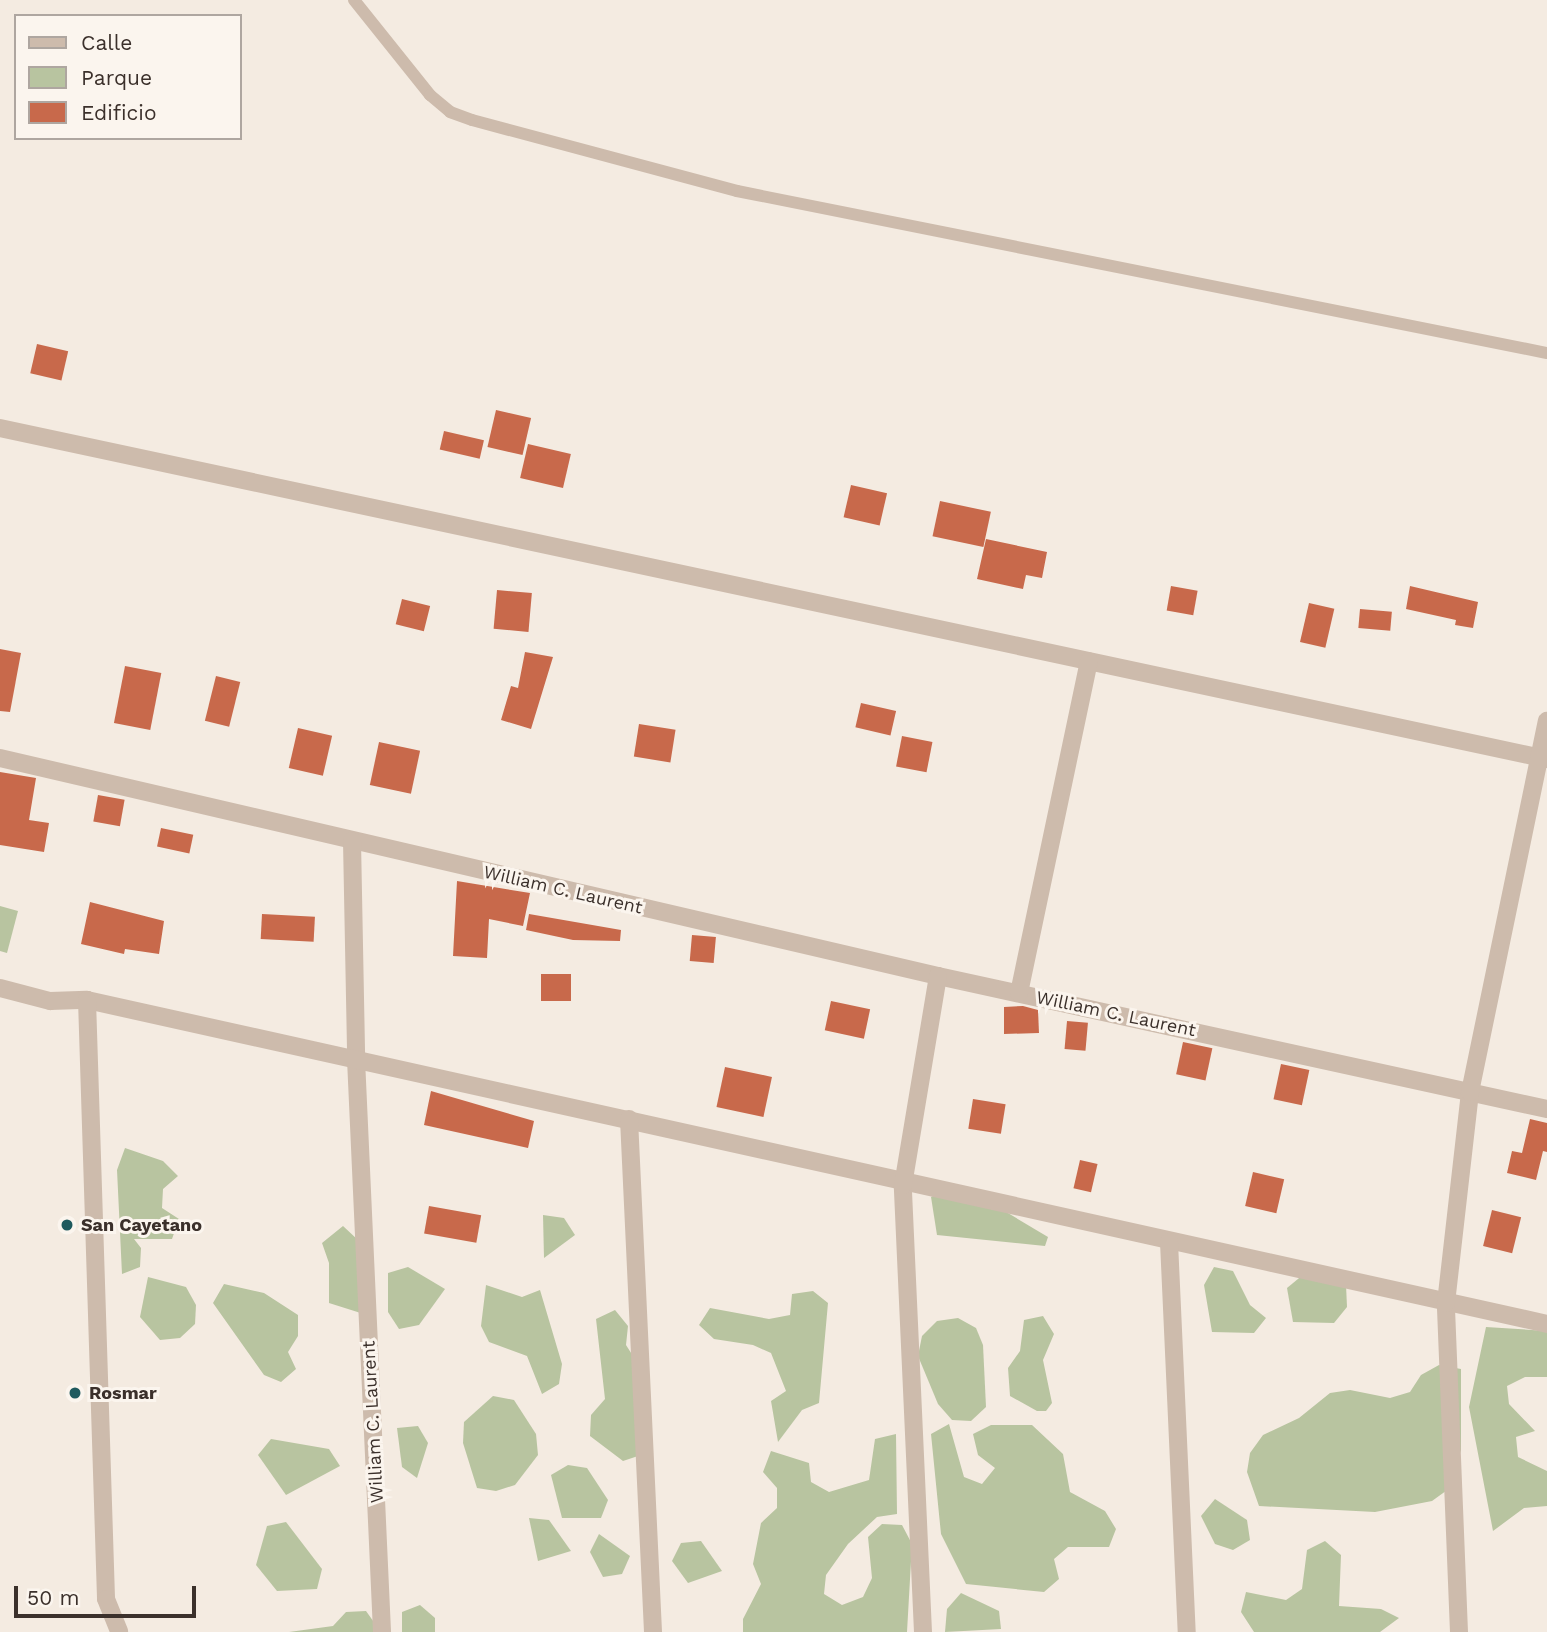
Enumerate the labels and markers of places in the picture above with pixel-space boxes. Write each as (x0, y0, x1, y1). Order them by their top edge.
place label: San Cayetano (81, 1214, 202, 1236)
marker: San Cayetano (59, 1217, 75, 1233)
place label: Rosmar (89, 1382, 157, 1404)
marker: Rosmar (67, 1385, 83, 1401)

